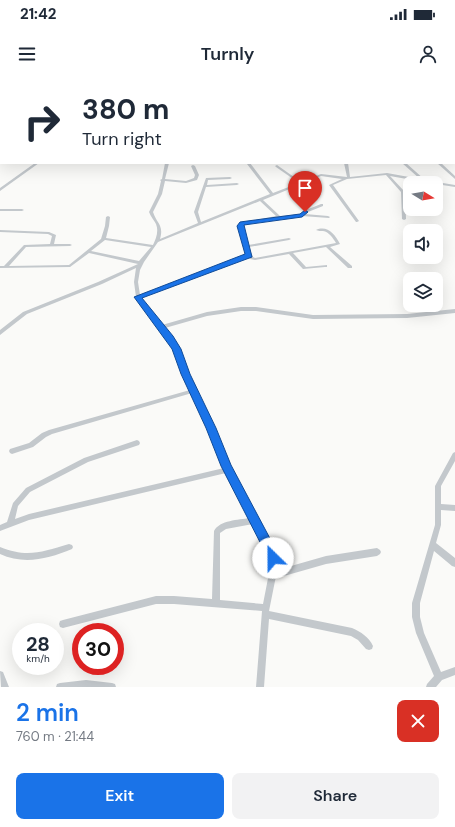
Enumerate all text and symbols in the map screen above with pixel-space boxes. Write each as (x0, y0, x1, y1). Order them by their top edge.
text: 21:42 (20, 4, 56, 24)
text: Turnly (201, 42, 254, 66)
icon: menu (16, 43, 38, 65)
icon: person (417, 43, 439, 65)
text: 380 m (82, 91, 169, 128)
icon: right (16, 96, 68, 148)
text: Turn right (82, 127, 162, 151)
pin (288, 171, 322, 212)
north arrow (403, 176, 443, 216)
map controls (403, 176, 443, 312)
icon: arrive (294, 177, 316, 199)
button: sound (403, 224, 443, 264)
button: layers (403, 272, 443, 312)
position arrow (252, 537, 294, 579)
speed limit sign: 30 (72, 623, 124, 675)
text: 28 (26, 631, 50, 657)
text: km/h (26, 652, 50, 665)
text: 2 min (16, 697, 79, 728)
button: close (397, 700, 439, 742)
text: 760 m · 21:44 (16, 728, 94, 745)
button: Exit (16, 773, 224, 819)
button: Share (232, 773, 439, 819)

